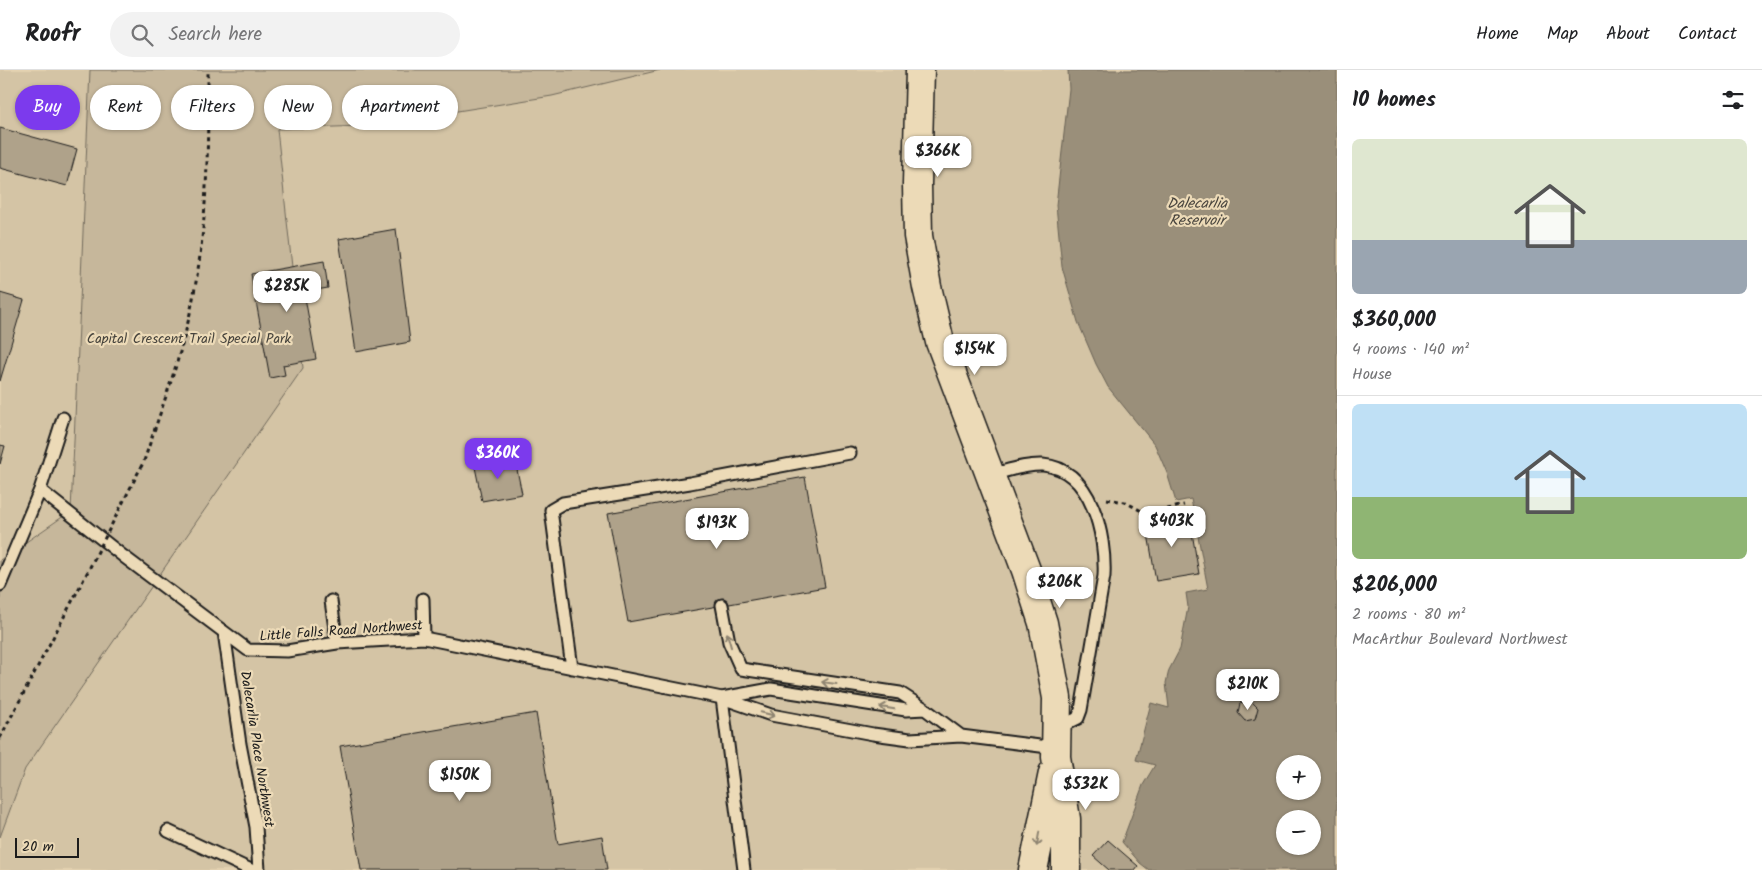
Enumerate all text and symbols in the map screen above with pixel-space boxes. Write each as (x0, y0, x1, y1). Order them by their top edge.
search box (110, 12, 460, 57)
text: Roofr (25, 15, 80, 54)
text: Search here (168, 20, 262, 50)
text: Home (1476, 20, 1519, 49)
text: Map (1547, 20, 1578, 49)
text: About (1606, 20, 1650, 49)
text: Contact (1678, 20, 1737, 49)
icon: search (128, 21, 156, 49)
text: 10 homes (1352, 84, 1436, 117)
chip: Buy (15, 85, 80, 130)
chip: Rent (90, 85, 161, 130)
chip: Filters (171, 85, 254, 130)
chip: New (264, 85, 332, 130)
chip: Apartment (342, 85, 458, 130)
icon: filters (1719, 86, 1747, 114)
pin: $366K (903, 136, 973, 178)
text: $366K (915, 139, 961, 164)
icon: home (1505, 171, 1595, 261)
water label: Dalecarlia Reservoir (1167, 192, 1228, 233)
pin: $285K (252, 270, 322, 313)
text: $285K (264, 274, 310, 299)
text: $360,000 (1352, 304, 1436, 337)
park label: Capital Crescent Trail Special Park (87, 328, 292, 350)
pin: $154K (940, 334, 1010, 376)
text: $154K (955, 337, 995, 362)
text: 4 rooms · 140 m² (1352, 337, 1469, 362)
text: House (1352, 362, 1392, 387)
icon: home (1505, 437, 1595, 527)
pin: $360K (463, 438, 533, 480)
text: $360K (476, 441, 520, 466)
pin: $403K (1137, 506, 1207, 548)
pin: $193K (682, 508, 752, 550)
text: $403K (1150, 509, 1194, 534)
text: $193K (697, 511, 737, 536)
pin: $206K (1025, 566, 1095, 609)
text: $206,000 (1352, 569, 1437, 602)
text: $206K (1037, 570, 1083, 595)
text: 2 rooms · 80 m² (1352, 602, 1465, 627)
street label: Little Falls Road Northwest (259, 614, 424, 648)
text: MacArthur Boulevard Northwest (1352, 627, 1568, 652)
one-way arrow (724, 633, 734, 649)
pin: $210K (1213, 668, 1283, 711)
street label: Dalecarlia Place Northwest (234, 669, 280, 829)
text: $210K (1227, 672, 1269, 697)
one-way arrow (822, 678, 838, 688)
one-way arrow (879, 702, 895, 712)
one-way arrow (760, 710, 776, 719)
map controls (1276, 755, 1321, 855)
button: + (1276, 755, 1321, 800)
pin: $150K (425, 760, 495, 802)
text: $150K (440, 763, 480, 788)
pin: $532K (1051, 768, 1121, 811)
text: $532K (1063, 772, 1109, 797)
button: − (1276, 810, 1321, 855)
one-way arrow (1033, 830, 1043, 846)
scale bar (15, 835, 79, 858)
text: 20 m (22, 836, 54, 858)

